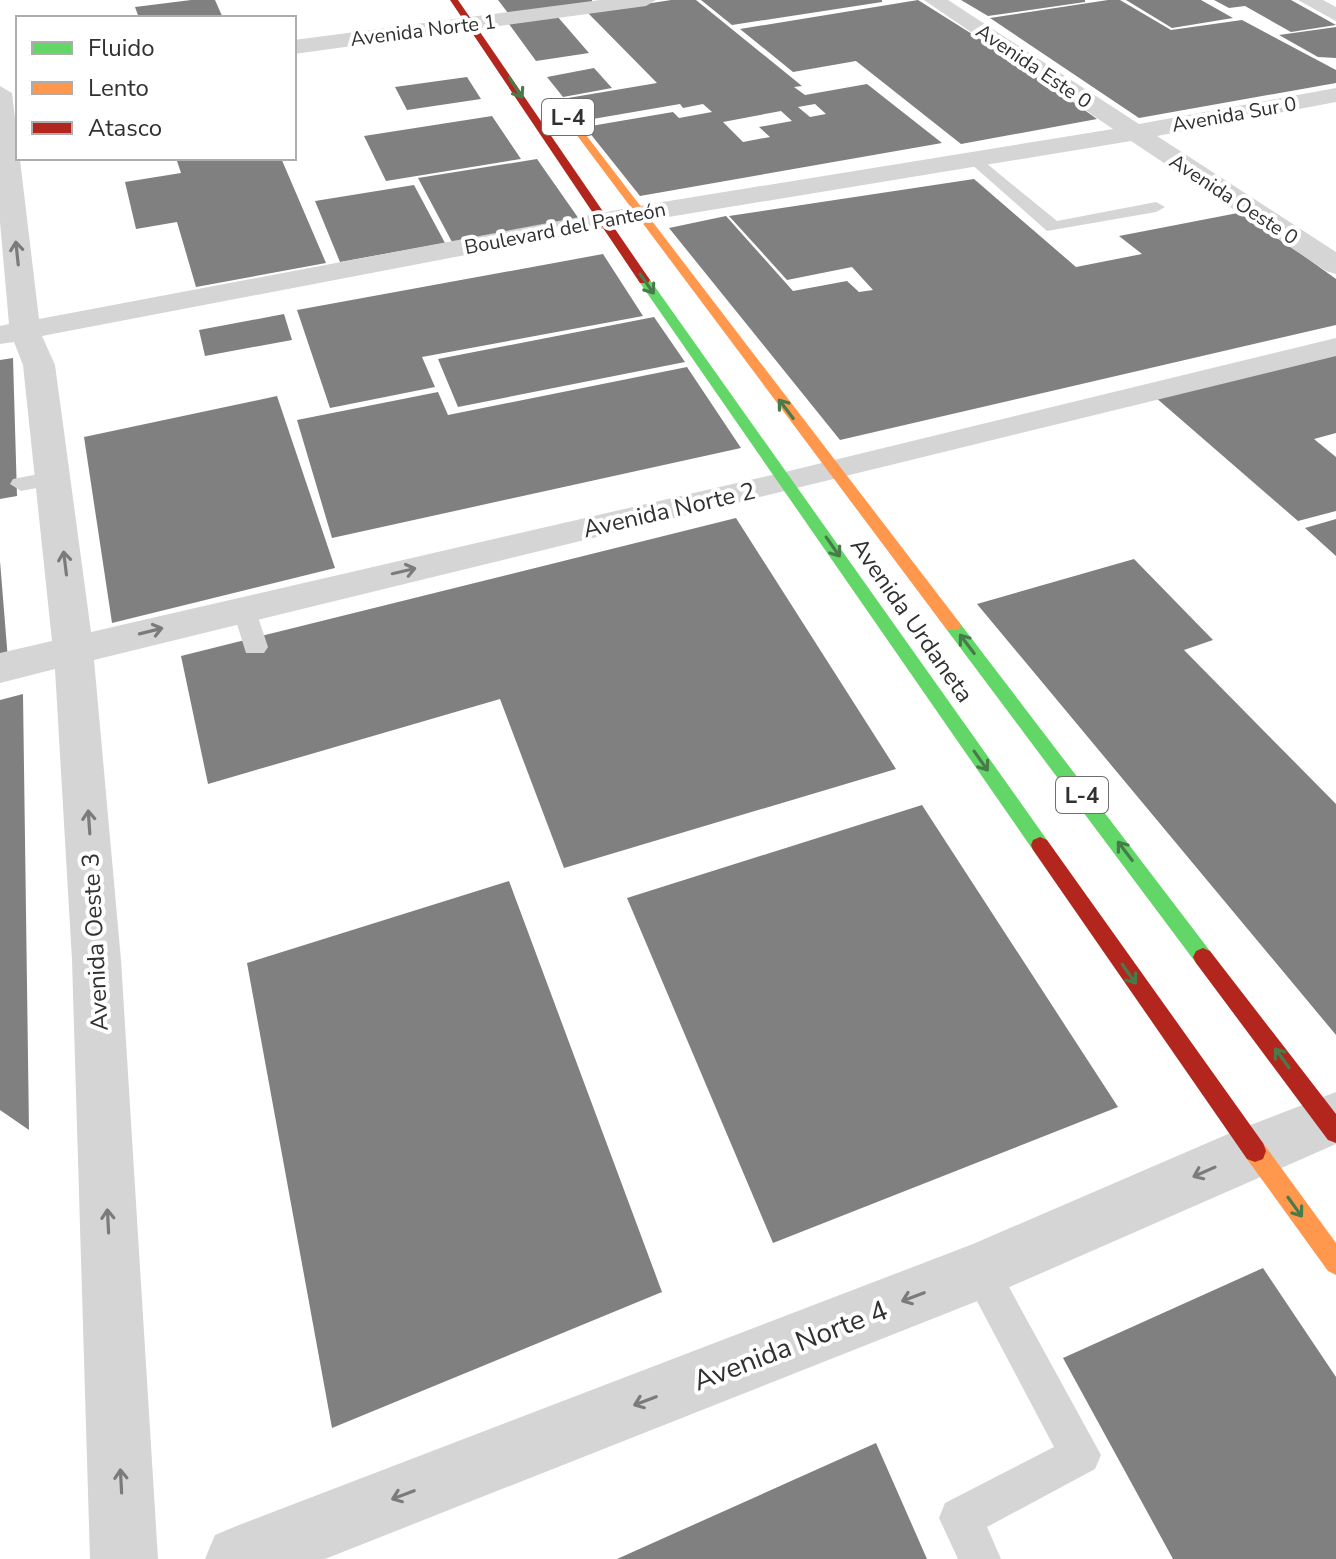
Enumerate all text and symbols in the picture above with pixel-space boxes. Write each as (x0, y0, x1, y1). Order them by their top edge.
street label: Avenida Norte 1 (349, 8, 497, 53)
legend (16, 16, 296, 160)
street label: Avenida Este 0 (971, 18, 1097, 115)
text: Fluido (88, 32, 155, 64)
text: Lento (88, 72, 149, 104)
one-way arrow (507, 77, 524, 99)
street label: Avenida Sur 0 (1170, 90, 1299, 139)
road number: L-4 (542, 99, 594, 135)
text: Atasco (88, 112, 162, 144)
street label: Avenida Oeste 0 (1164, 148, 1303, 251)
street label: Boulevard del Panteón (462, 196, 668, 261)
one-way arrow (9, 240, 24, 267)
one-way arrow (639, 273, 655, 295)
one-way arrow (777, 399, 794, 421)
street label: Avenida Norte 2 (580, 475, 758, 545)
street label: Avenida Urdaneta (843, 531, 981, 709)
one-way arrow (825, 535, 841, 557)
one-way arrow (58, 550, 73, 577)
one-way arrow (391, 563, 416, 578)
one-way arrow (138, 623, 163, 638)
one-way arrow (959, 634, 976, 655)
one-way arrow (973, 749, 989, 771)
road number: L-4 (1056, 777, 1108, 813)
one-way arrow (81, 809, 96, 836)
one-way arrow (1116, 841, 1133, 862)
street label: Avenida Oeste 3 (74, 852, 116, 1032)
one-way arrow (1121, 963, 1137, 985)
one-way arrow (1274, 1048, 1290, 1070)
one-way arrow (1192, 1165, 1216, 1180)
one-way arrow (1287, 1195, 1303, 1217)
one-way arrow (101, 1208, 116, 1235)
one-way arrow (902, 1290, 926, 1305)
street label: Avenida Norte 4 (688, 1291, 893, 1400)
one-way arrow (633, 1395, 658, 1409)
one-way arrow (113, 1468, 128, 1495)
one-way arrow (391, 1489, 416, 1503)

